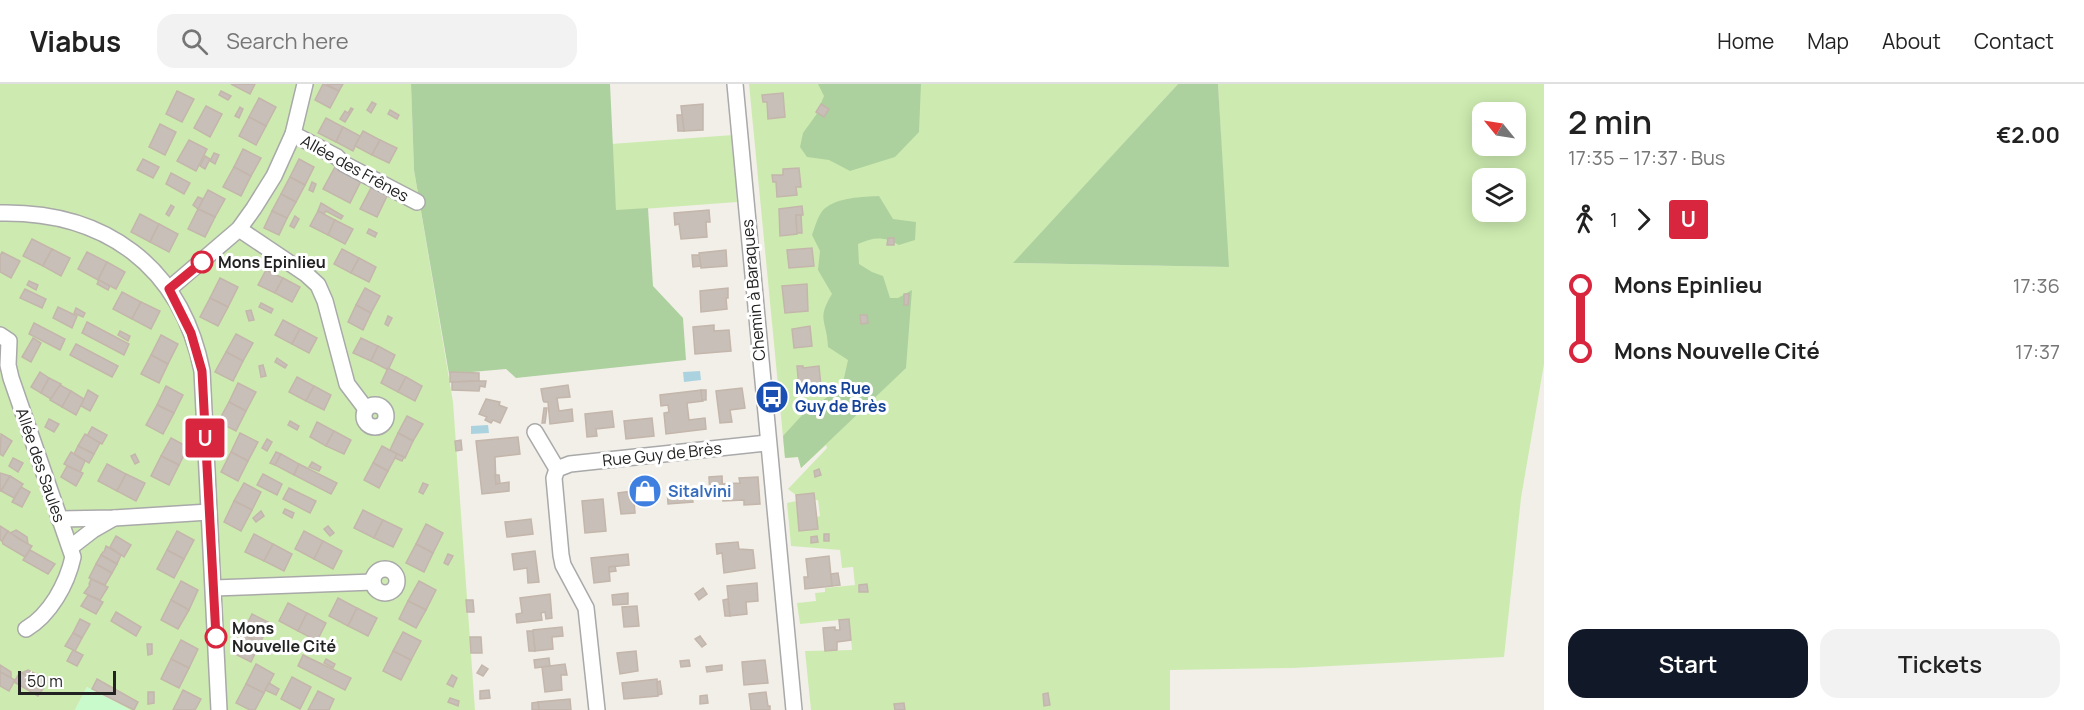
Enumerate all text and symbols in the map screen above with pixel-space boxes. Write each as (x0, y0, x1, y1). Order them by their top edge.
search box (157, 14, 577, 68)
text: Viabus (30, 22, 121, 60)
icon: search (178, 25, 211, 58)
text: Search here (226, 26, 349, 56)
text: Home (1717, 27, 1774, 55)
text: Map (1807, 27, 1849, 55)
text: About (1882, 27, 1941, 55)
text: Contact (1974, 27, 2054, 55)
text: 2 min (1568, 99, 1652, 144)
north arrow (1472, 102, 1526, 156)
map controls (1472, 102, 1526, 222)
text: €2.00 (1996, 120, 2060, 150)
street label: Allée des Frênes (297, 129, 413, 207)
text: 17:35 – 17:37 · Bus (1568, 144, 1725, 171)
button: layers (1472, 168, 1526, 222)
icon: walk (1568, 203, 1601, 236)
icon: forward (1627, 203, 1660, 236)
text: U (1681, 205, 1696, 233)
text: 1 (1610, 206, 1618, 233)
street label: Chemin à Baraques (736, 218, 770, 362)
marker: Mons Epinlieu (191, 251, 213, 273)
place label: Mons Epinlieu (218, 251, 326, 273)
text: Mons Epinlieu (1614, 270, 1762, 300)
text: 17:36 (2013, 272, 2060, 299)
text: Mons Nouvelle Cité (1614, 336, 1820, 366)
text: 17:37 (2015, 338, 2060, 365)
place label: Mons Rue Guy de Brès (795, 377, 887, 417)
bus stop icon: Mons Rue Guy de Brès (754, 379, 790, 415)
street label: Allée des Saules (11, 405, 71, 525)
line badge: U (186, 418, 224, 458)
text: U (197, 424, 213, 452)
street label: Rue Guy de Brès (601, 437, 723, 471)
shop icon: Sitalvini (627, 473, 663, 509)
place label: Sitalvini (668, 480, 731, 502)
place label: Mons Nouvelle Cité (232, 617, 337, 657)
marker: Mons Nouvelle Cité (205, 626, 227, 648)
button: Start (1568, 629, 1808, 698)
button: Tickets (1820, 629, 2060, 698)
scale bar (18, 668, 116, 696)
text: 50 m (27, 670, 63, 692)

